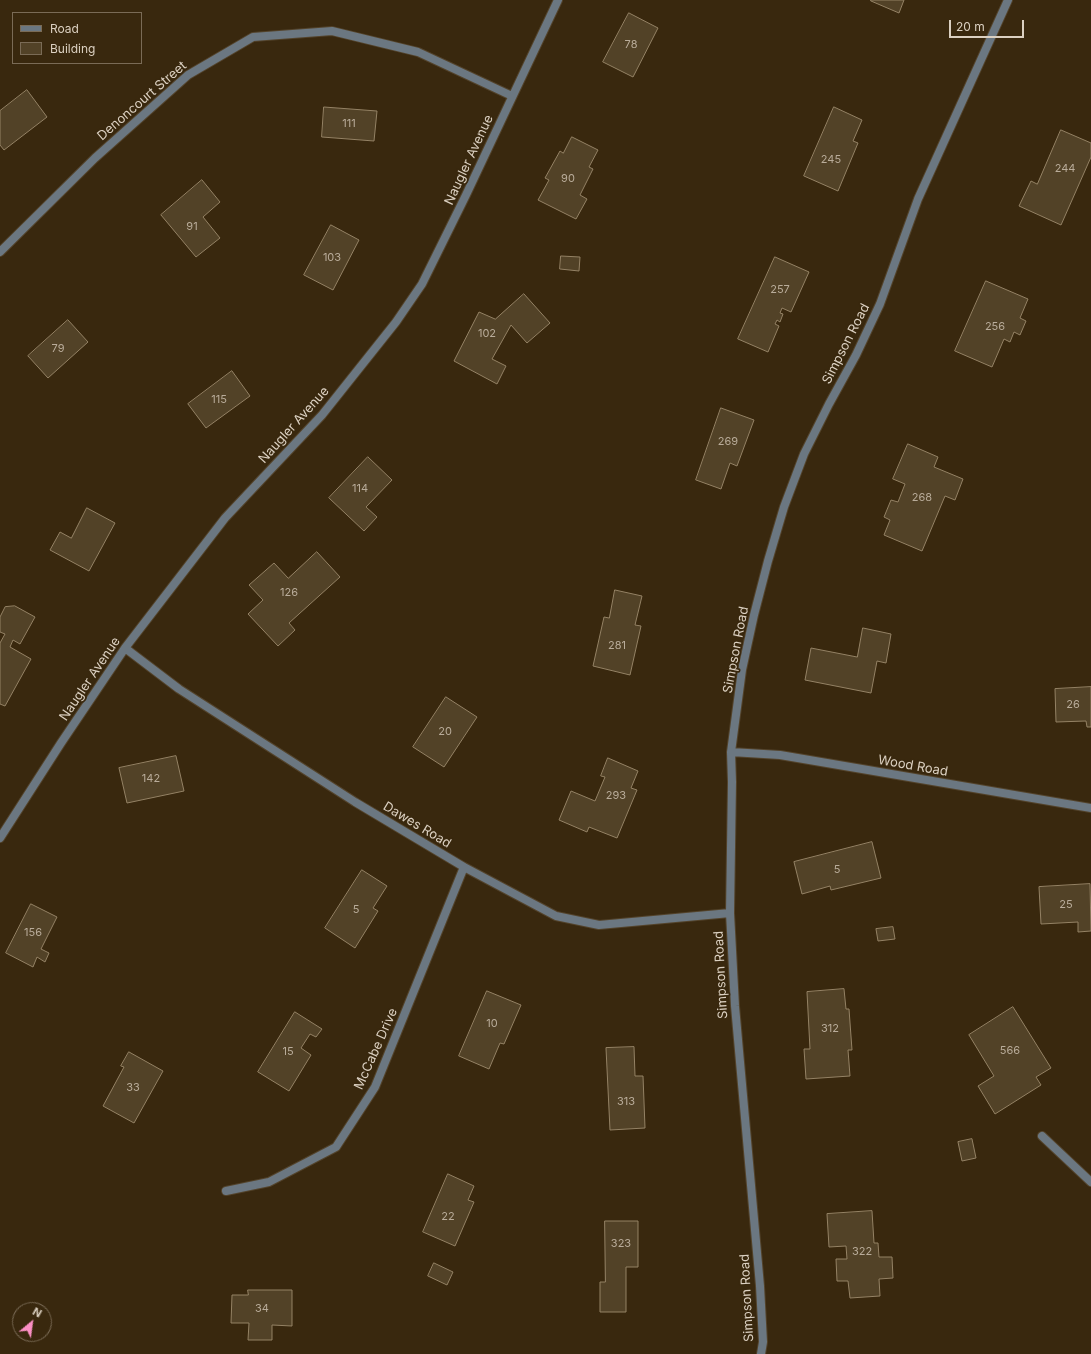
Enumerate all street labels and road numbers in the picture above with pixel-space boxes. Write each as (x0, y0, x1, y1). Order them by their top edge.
street label: Denoncourt Street (94, 58, 190, 144)
street label: Naugler Avenue (441, 112, 497, 208)
street label: Simpson Road (819, 301, 873, 387)
street label: Naugler Avenue (256, 383, 332, 467)
street label: Simpson Road (720, 605, 752, 695)
street label: Naugler Avenue (56, 634, 124, 724)
street label: Wood Road (877, 752, 949, 780)
street label: Dawes Road (380, 799, 454, 851)
street label: Simpson Road (711, 931, 731, 1019)
street label: McCabe Drive (351, 1006, 401, 1092)
street label: Simpson Road (737, 1254, 757, 1342)

